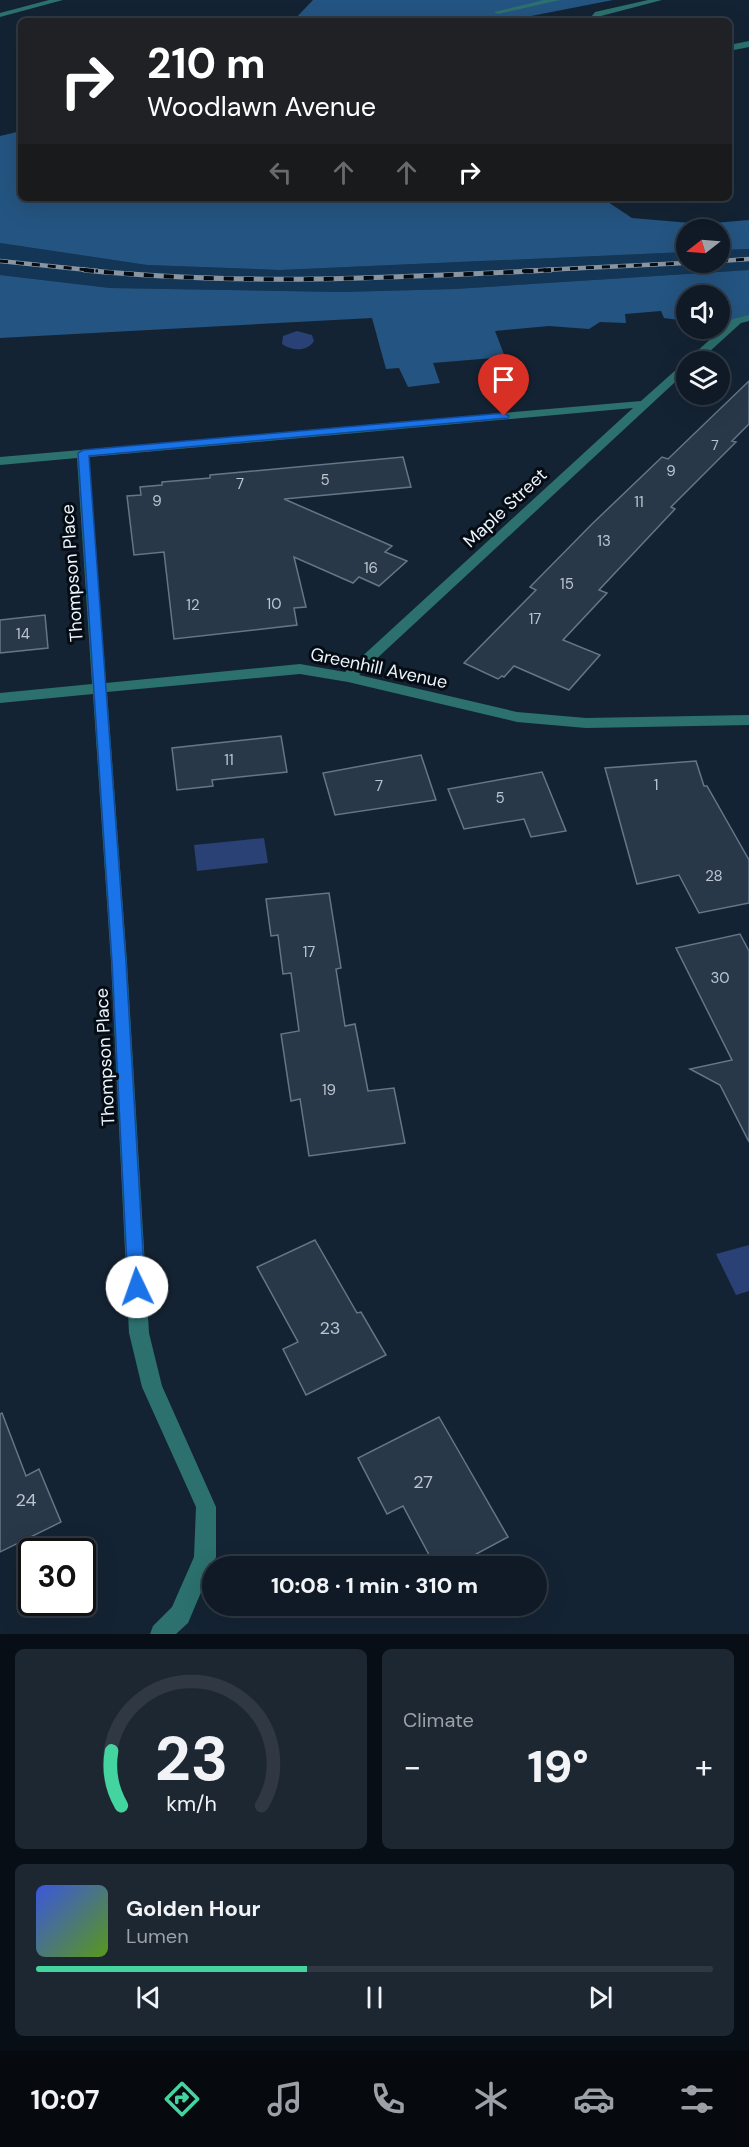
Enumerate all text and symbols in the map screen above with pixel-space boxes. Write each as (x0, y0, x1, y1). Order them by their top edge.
text: 210 m (147, 36, 265, 91)
icon: right (48, 42, 126, 120)
text: Woodlawn Avenue (147, 89, 376, 124)
icon: left (264, 156, 297, 189)
icon: ahead (327, 156, 360, 189)
icon: ahead (390, 156, 423, 189)
icon: right (453, 156, 486, 189)
north arrow (676, 219, 730, 273)
map controls (676, 219, 730, 405)
button: sound (676, 285, 730, 339)
button: layers (676, 351, 730, 405)
pin (478, 354, 529, 416)
icon: arrive (487, 363, 520, 396)
house number: 7 (711, 436, 719, 454)
house number: 9 (666, 461, 676, 481)
street label: Maple Street (458, 463, 552, 553)
house number: 5 (320, 470, 330, 490)
house number: 7 (236, 474, 244, 494)
house number: 9 (152, 491, 162, 511)
house number: 11 (634, 492, 644, 512)
street label: Thompson Place (55, 503, 89, 643)
house number: 13 (597, 531, 611, 551)
house number: 16 (364, 558, 378, 578)
house number: 15 (560, 574, 574, 594)
house number: 10 (267, 594, 281, 614)
house number: 12 (186, 595, 200, 615)
house number: 17 (529, 609, 541, 629)
house number: 14 (16, 624, 30, 644)
street label: Greenhill Avenue (308, 642, 450, 694)
house number: 11 (224, 750, 234, 770)
house number: 1 (654, 775, 658, 795)
house number: 7 (375, 776, 383, 796)
house number: 5 (495, 788, 505, 808)
house number: 28 (705, 866, 723, 886)
house number: 17 (303, 942, 315, 962)
house number: 30 (710, 968, 730, 988)
street label: Thompson Place (89, 987, 121, 1127)
house number: 19 (322, 1080, 336, 1100)
position arrow (105, 1255, 169, 1319)
house number: 23 (319, 1316, 341, 1340)
house number: 27 (413, 1470, 433, 1494)
house number: 24 (16, 1488, 37, 1512)
speed limit sign: 30 (18, 1538, 96, 1616)
text: 10:08 · 1 min · 310 m (271, 1571, 478, 1600)
text: Climate (403, 1707, 474, 1733)
text: 23 (154, 1718, 228, 1799)
text: 19° (527, 1737, 589, 1796)
text: − (403, 1745, 421, 1788)
text: + (695, 1745, 713, 1788)
text: km/h (166, 1790, 216, 1818)
text: Golden Hour (126, 1894, 261, 1923)
text: Lumen (126, 1923, 189, 1949)
icon: previous (132, 1981, 165, 2014)
icon: pause (358, 1981, 391, 2014)
icon: next (584, 1981, 617, 2014)
icon: directions (161, 2078, 203, 2120)
icon: music (264, 2078, 306, 2120)
icon: phone (367, 2078, 409, 2120)
icon: climate (470, 2078, 512, 2120)
icon: car (573, 2078, 615, 2120)
icon: filters (676, 2078, 718, 2120)
text: 10:07 (31, 2082, 100, 2117)

